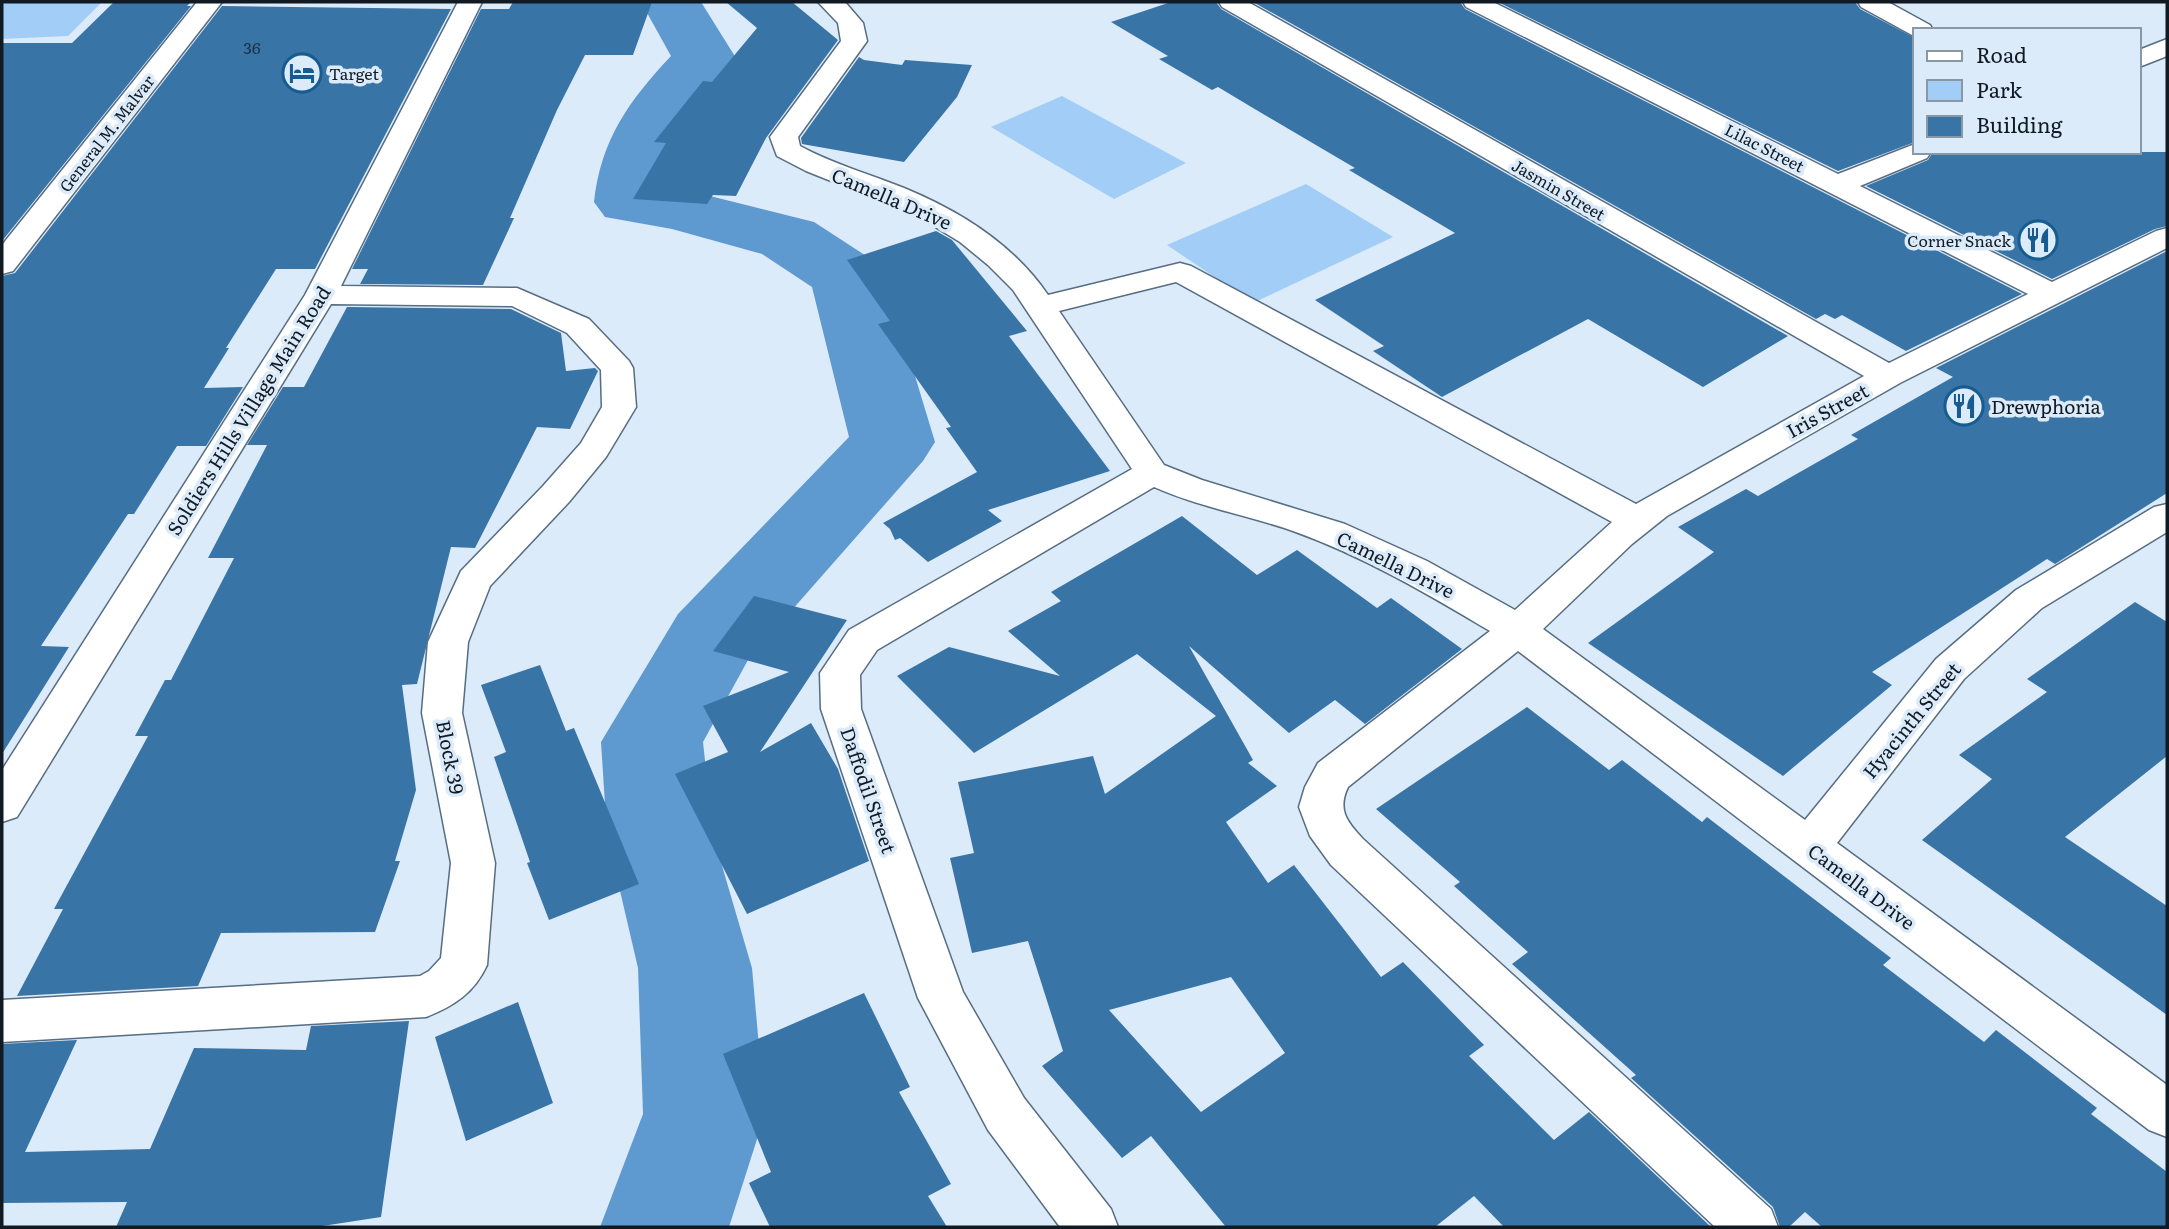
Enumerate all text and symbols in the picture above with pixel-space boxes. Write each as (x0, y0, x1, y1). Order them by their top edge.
legend (1913, 28, 2141, 154)
house number: 36 (243, 35, 261, 59)
text: Road (1976, 38, 2027, 69)
hotel icon: Target (281, 52, 323, 94)
place label: Target (329, 61, 379, 85)
street label: General M. Malvar (53, 69, 160, 197)
text: Park (1976, 73, 2022, 104)
text: Building (1976, 108, 2063, 139)
street label: Lilac Street (1721, 117, 1809, 178)
street label: Jasmin Street (1508, 153, 1611, 226)
street label: Camella Drive (828, 160, 956, 236)
restaurant icon: Corner Snack (2017, 219, 2059, 261)
place label: Corner Snack (1907, 228, 2011, 252)
street label: Soldiers Hills Village Main Road (159, 280, 337, 540)
street label: Iris Street (1781, 376, 1873, 444)
restaurant icon: Drewphoria (1943, 385, 1985, 427)
place label: Drewphoria (1991, 392, 2102, 420)
street label: Camella Drive (1332, 523, 1460, 605)
street label: Hyacinth Street (1855, 656, 1967, 784)
street label: Block 39 (430, 718, 472, 796)
street label: Daffodil Street (834, 723, 904, 857)
street label: Camella Drive (1803, 836, 1922, 936)

